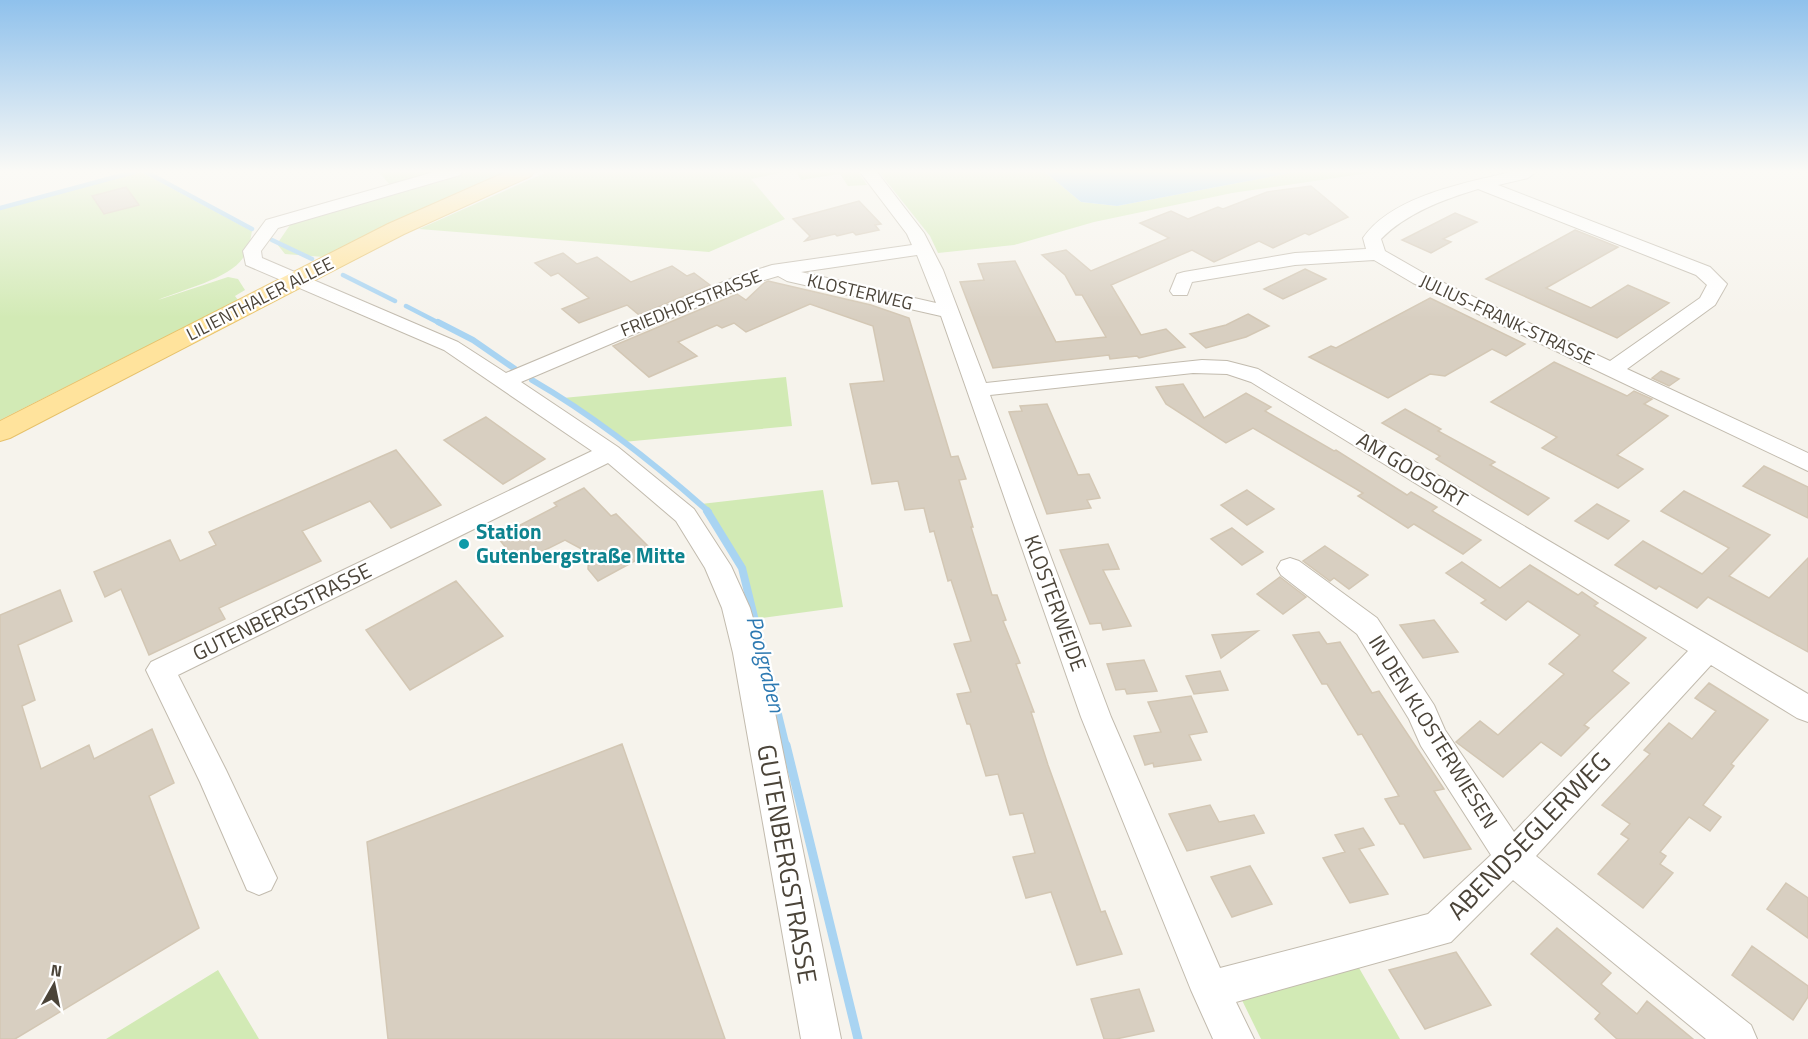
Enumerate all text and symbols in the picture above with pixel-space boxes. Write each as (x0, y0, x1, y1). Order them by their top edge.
street label: LILIENTHALER ALLEE (181, 250, 338, 347)
street label: FRIEDHOFSTRASSE (616, 262, 766, 343)
street label: KLOSTERWEG (805, 266, 916, 317)
street label: JULIUS-FRANK-STRASSE (1416, 267, 1599, 372)
street label: AM GOOSORT (1351, 423, 1474, 515)
place label: Station Gutenbergstraße Mitte (476, 515, 685, 571)
street label: KLOSTERWEIDE (1016, 530, 1095, 675)
marker: Station Gutenbergstraße Mitte (457, 537, 471, 551)
street label: GUTENBERGSTRASSE (187, 554, 377, 668)
water label: Poolgraben (738, 612, 795, 717)
street label: IN DEN KLOSTERWIESEN (1361, 628, 1506, 834)
street label: GUTENBERGSTRASSE (747, 741, 828, 987)
street label: ABENDSEGLERWEG (1438, 743, 1619, 929)
north arrow (24, 955, 84, 1015)
text: N (49, 957, 64, 983)

